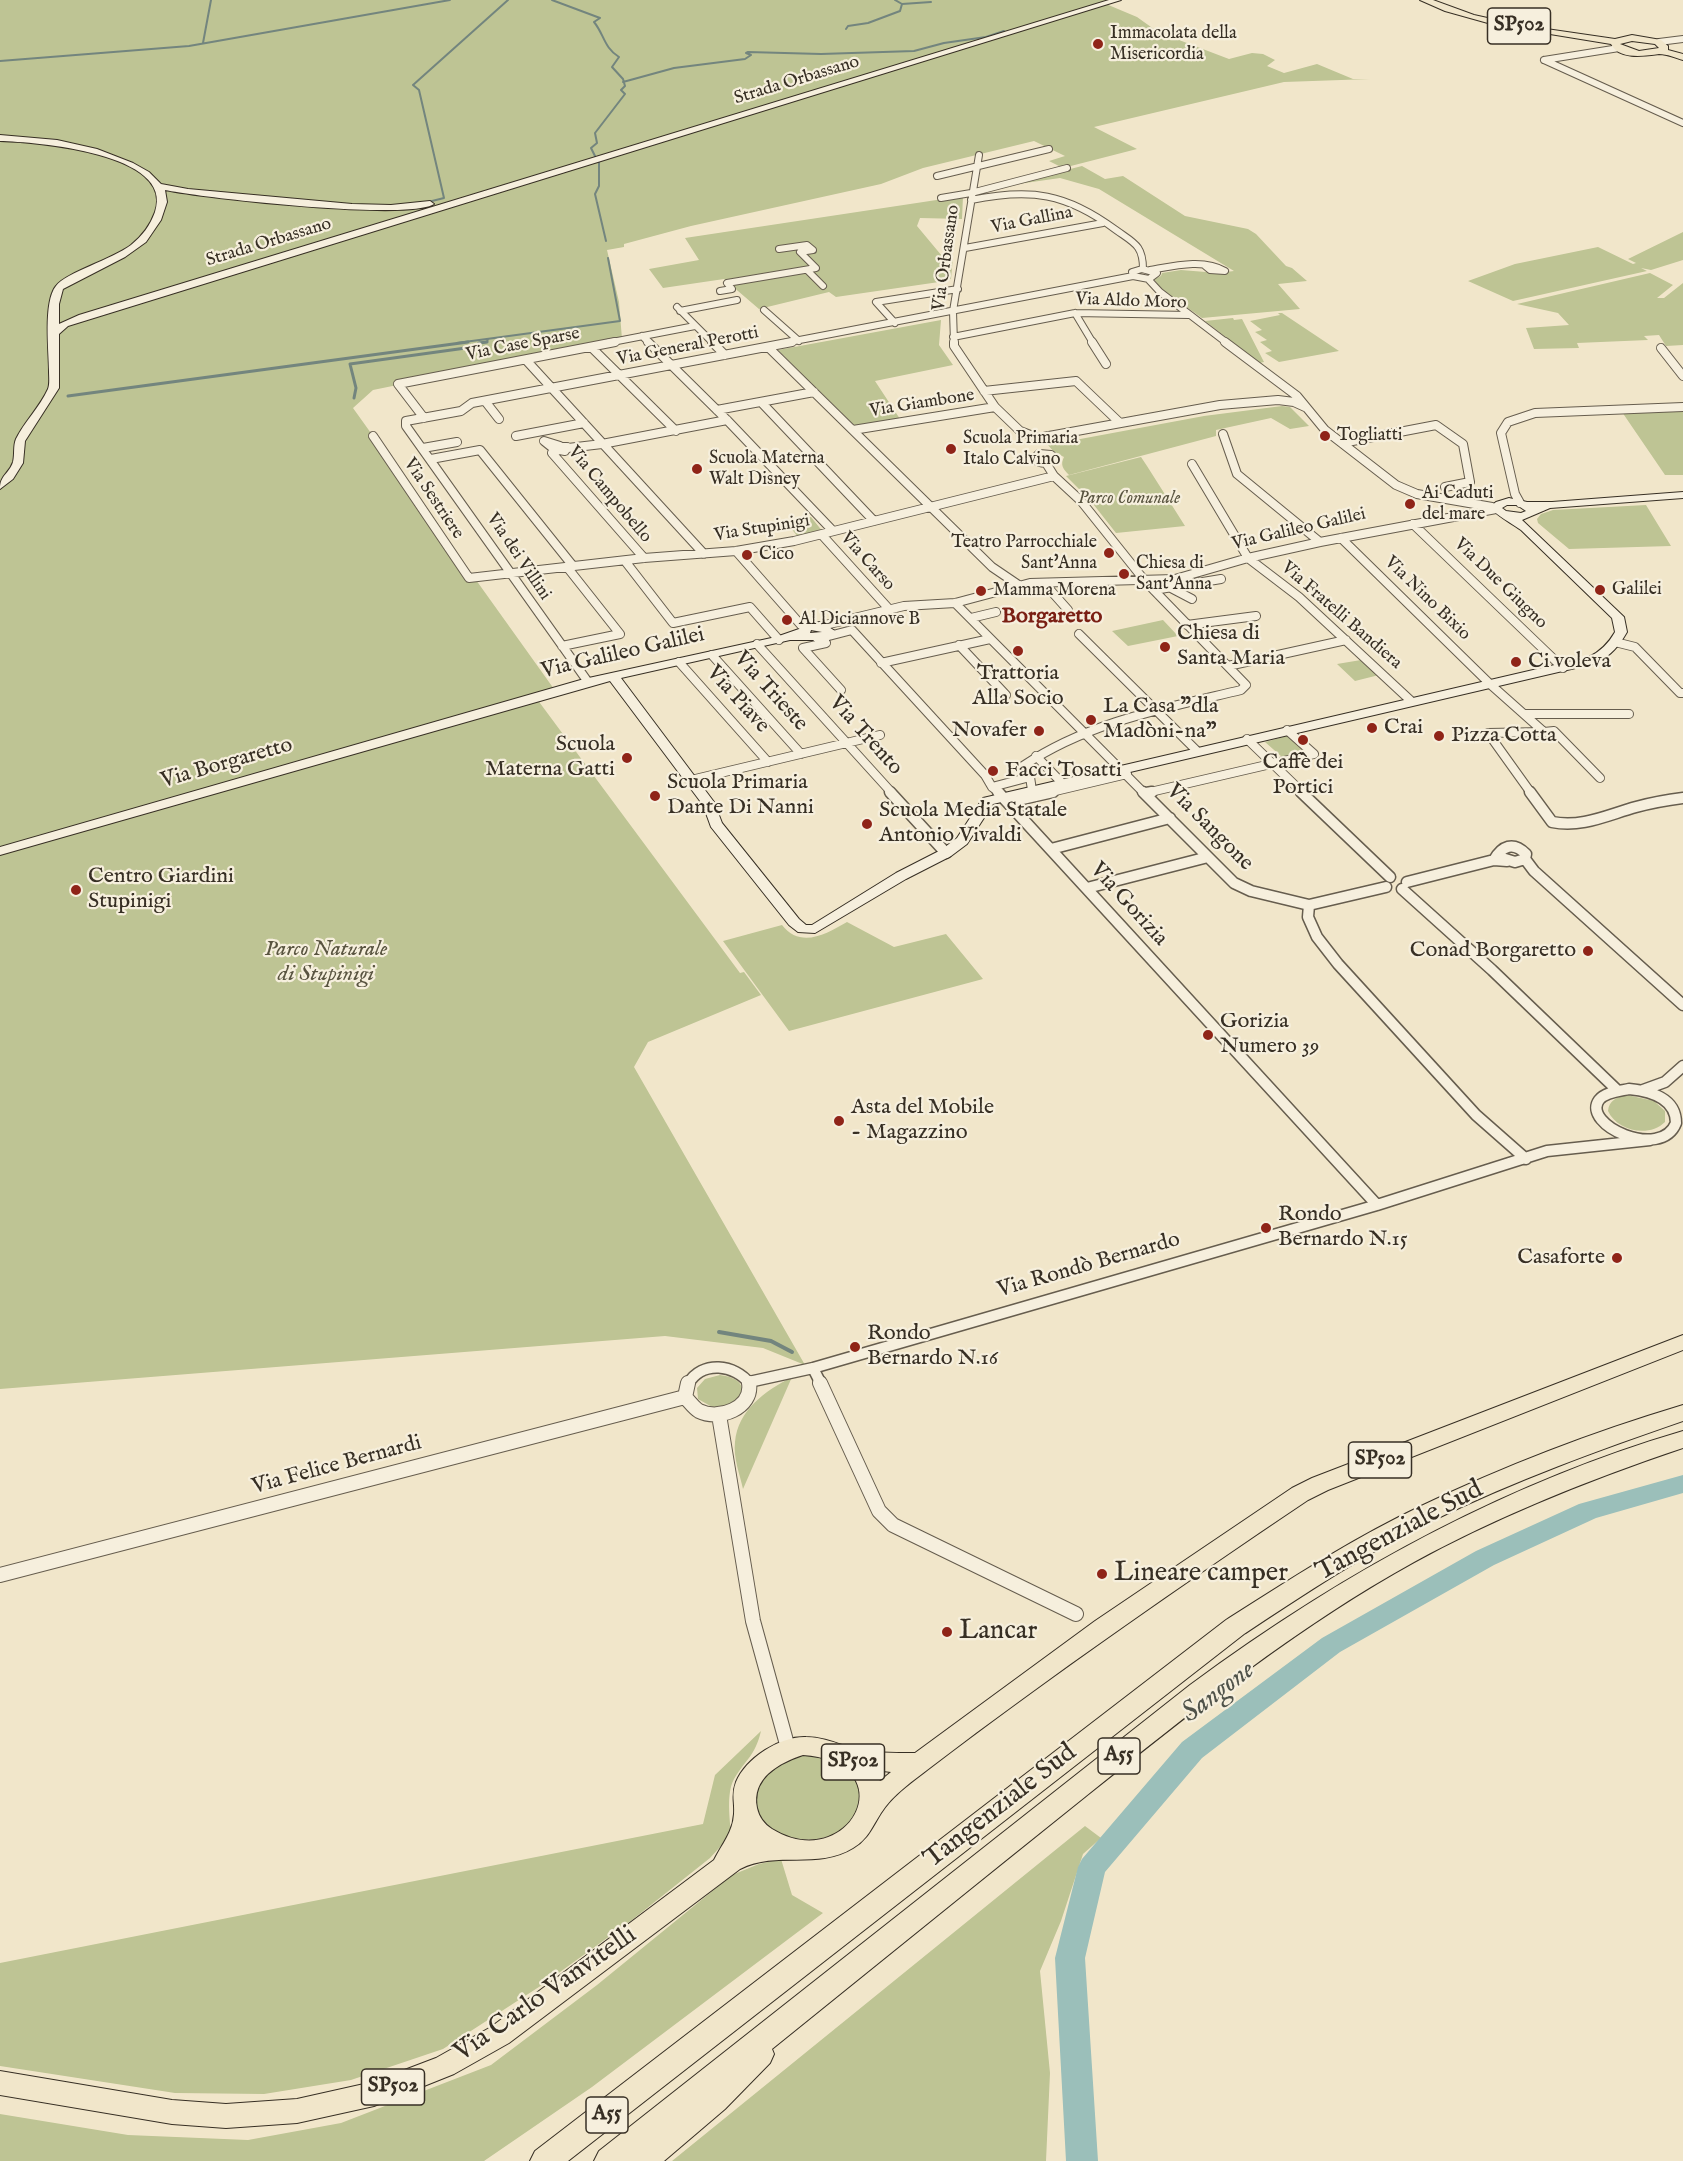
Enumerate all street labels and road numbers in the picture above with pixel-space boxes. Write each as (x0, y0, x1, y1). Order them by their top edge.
road number: SP502 (1488, 8, 1550, 44)
street label: Strada Orbassano (732, 52, 862, 110)
street label: Via Gallina (989, 203, 1075, 239)
street label: Via Orbassano (929, 204, 965, 312)
street label: Strada Orbassano (204, 214, 334, 272)
street label: Via Aldo Moro (1075, 289, 1187, 315)
street label: Via Case Sparse (464, 323, 582, 367)
street label: Via General Perotti (615, 323, 761, 371)
street label: Via Giambone (868, 385, 976, 423)
street label: Via Campobello (562, 442, 656, 548)
street label: Via Sestriere (398, 455, 468, 543)
street label: Via Galileo Galilei (1230, 504, 1368, 556)
street label: Via dei Villini (481, 509, 555, 605)
street label: Via Stupinigi (713, 511, 811, 547)
street label: Via Carso (835, 528, 899, 596)
street label: Via Due Giugno (1449, 534, 1551, 634)
street label: Via Nino Bixio (1379, 552, 1475, 646)
street label: Via Fratelli Bandiera (1276, 558, 1406, 674)
street label: Via Galileo Galilei (539, 622, 707, 686)
street label: Via Trieste (727, 647, 813, 737)
street label: Via Piave (700, 661, 774, 739)
street label: Via Trento (822, 691, 908, 781)
street label: Via Borgaretto (158, 733, 296, 795)
street label: Via Sangone (1160, 779, 1258, 877)
street label: Via Gorizia (1084, 858, 1172, 952)
street label: Via Rondò Bernardo (995, 1227, 1183, 1305)
street label: Via Felice Bernardi (249, 1431, 425, 1501)
road number: SP502 (1348, 1442, 1412, 1478)
street label: Tangenziale Sud (1311, 1474, 1489, 1590)
street label: Tangenziale Sud (918, 1738, 1084, 1876)
road number: A55 (1098, 1738, 1140, 1774)
road number: SP502 (822, 1744, 884, 1780)
street label: Via Carlo Vanvitelli (448, 1920, 644, 2070)
road number: SP502 (362, 2069, 424, 2105)
road number: A55 (586, 2097, 628, 2133)

